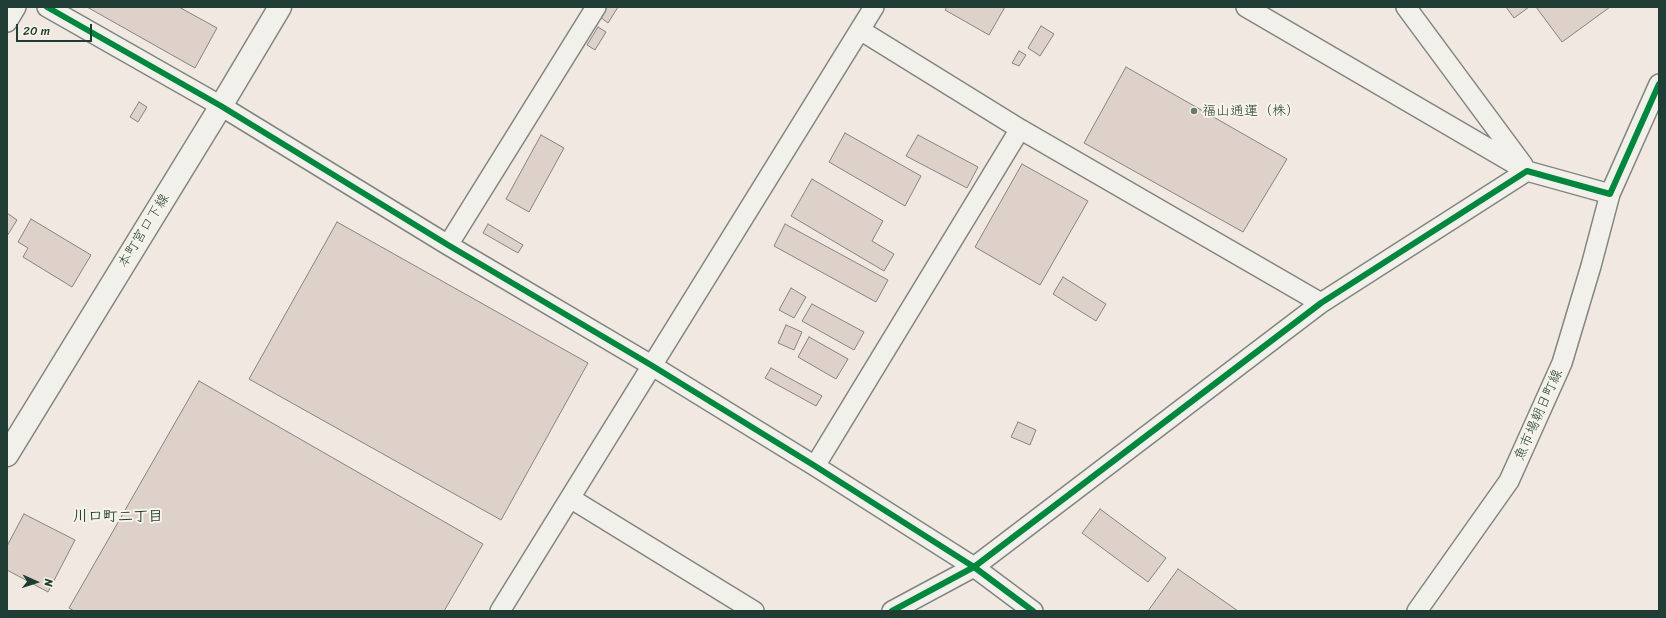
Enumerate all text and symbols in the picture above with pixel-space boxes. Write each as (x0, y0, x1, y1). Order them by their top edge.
scale bar (18, 16, 94, 42)
text: 20 m (23, 20, 50, 42)
place label: 福山通運（株） (1202, 103, 1300, 119)
marker: 福山通運（株） (1189, 106, 1199, 116)
street label: 本町宮口下線 (115, 191, 173, 271)
street label: 魚市場朝日町線 (1511, 367, 1567, 463)
district label: 川口町二丁目 (73, 508, 163, 526)
north arrow (16, 562, 56, 602)
text: N (39, 578, 58, 587)

